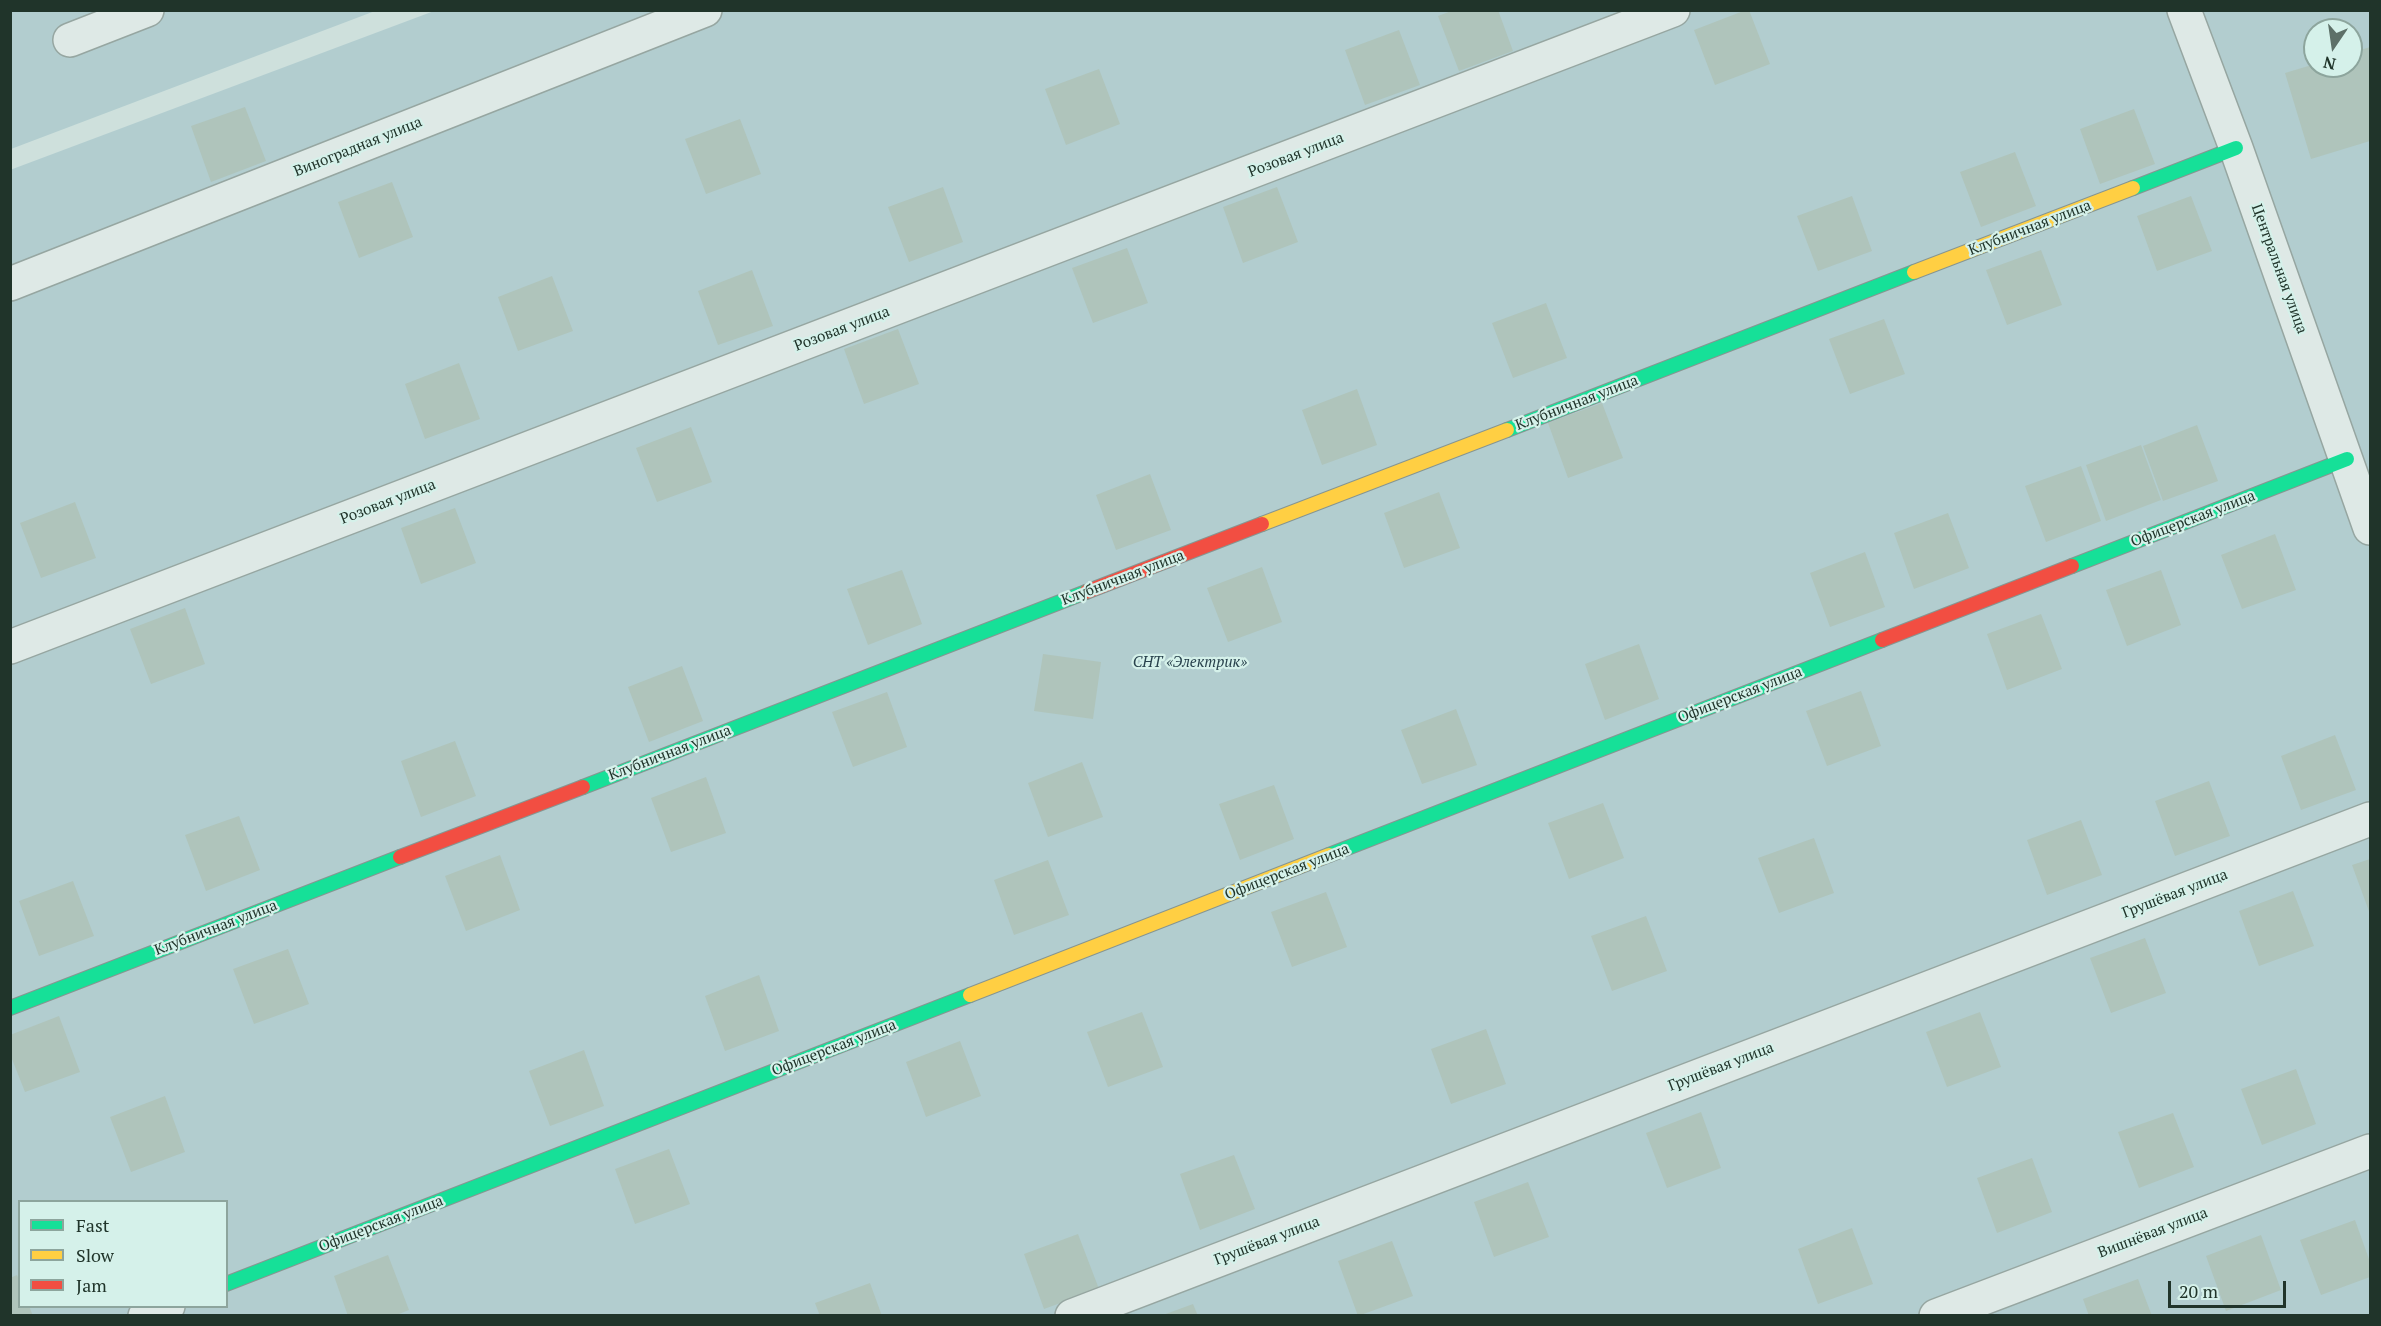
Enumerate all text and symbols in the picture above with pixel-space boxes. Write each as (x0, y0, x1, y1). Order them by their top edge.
north arrow (2303, 18, 2363, 78)
text: N (2321, 52, 2338, 76)
street label: Виноградная улица (291, 113, 425, 181)
street label: Розовая улица (1246, 129, 1346, 181)
street label: Клубничная улица (1966, 196, 2094, 260)
street label: Центральная улица (2247, 202, 2311, 336)
street label: Розовая улица (792, 303, 892, 355)
street label: Клубничная улица (1513, 371, 1641, 435)
street label: Розовая улица (338, 476, 438, 528)
street label: Офицерская улица (2128, 487, 2258, 551)
street label: Клубничная улица (1059, 546, 1187, 610)
park label: СНТ «Электрик» (1133, 654, 1247, 672)
street label: Офицерская улица (1675, 663, 1805, 727)
street label: Клубничная улица (606, 721, 734, 785)
street label: Офицерская улица (1222, 840, 1352, 904)
street label: Грушёвая улица (2120, 866, 2230, 922)
street label: Клубничная улица (152, 896, 280, 960)
street label: Офицерская улица (769, 1016, 899, 1080)
street label: Грушёвая улица (1666, 1039, 1776, 1095)
street label: Офицерская улица (316, 1192, 446, 1256)
legend (18, 1200, 228, 1308)
street label: Вишнёвая улица (2096, 1204, 2210, 1262)
text: Fast (76, 1213, 109, 1237)
street label: Грушёвая улица (1212, 1213, 1322, 1269)
text: Slow (76, 1243, 114, 1267)
scale bar (2171, 1269, 2290, 1307)
text: Jam (76, 1273, 107, 1297)
text: 20 m (2179, 1279, 2218, 1303)

